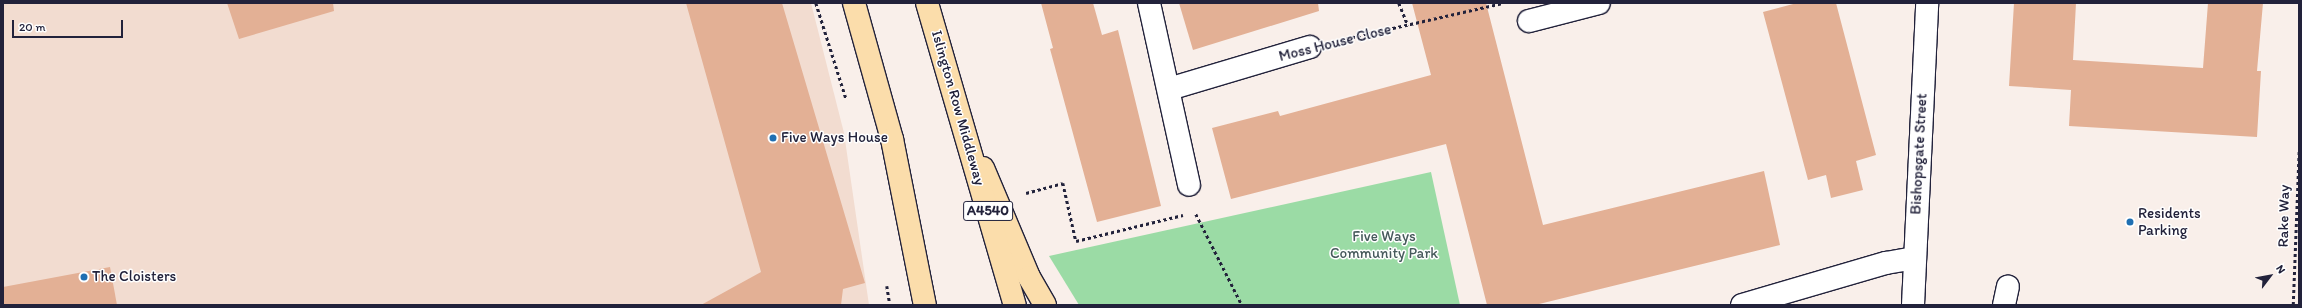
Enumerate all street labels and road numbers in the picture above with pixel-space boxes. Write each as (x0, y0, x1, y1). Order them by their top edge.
street label: Moss House Close (1277, 20, 1393, 66)
street label: Islington Row Middleway (927, 29, 989, 187)
street label: Bishopsgate Street (1907, 93, 1931, 215)
street label: Rake Way (2274, 185, 2294, 247)
road number: A4540 (963, 199, 1013, 223)

